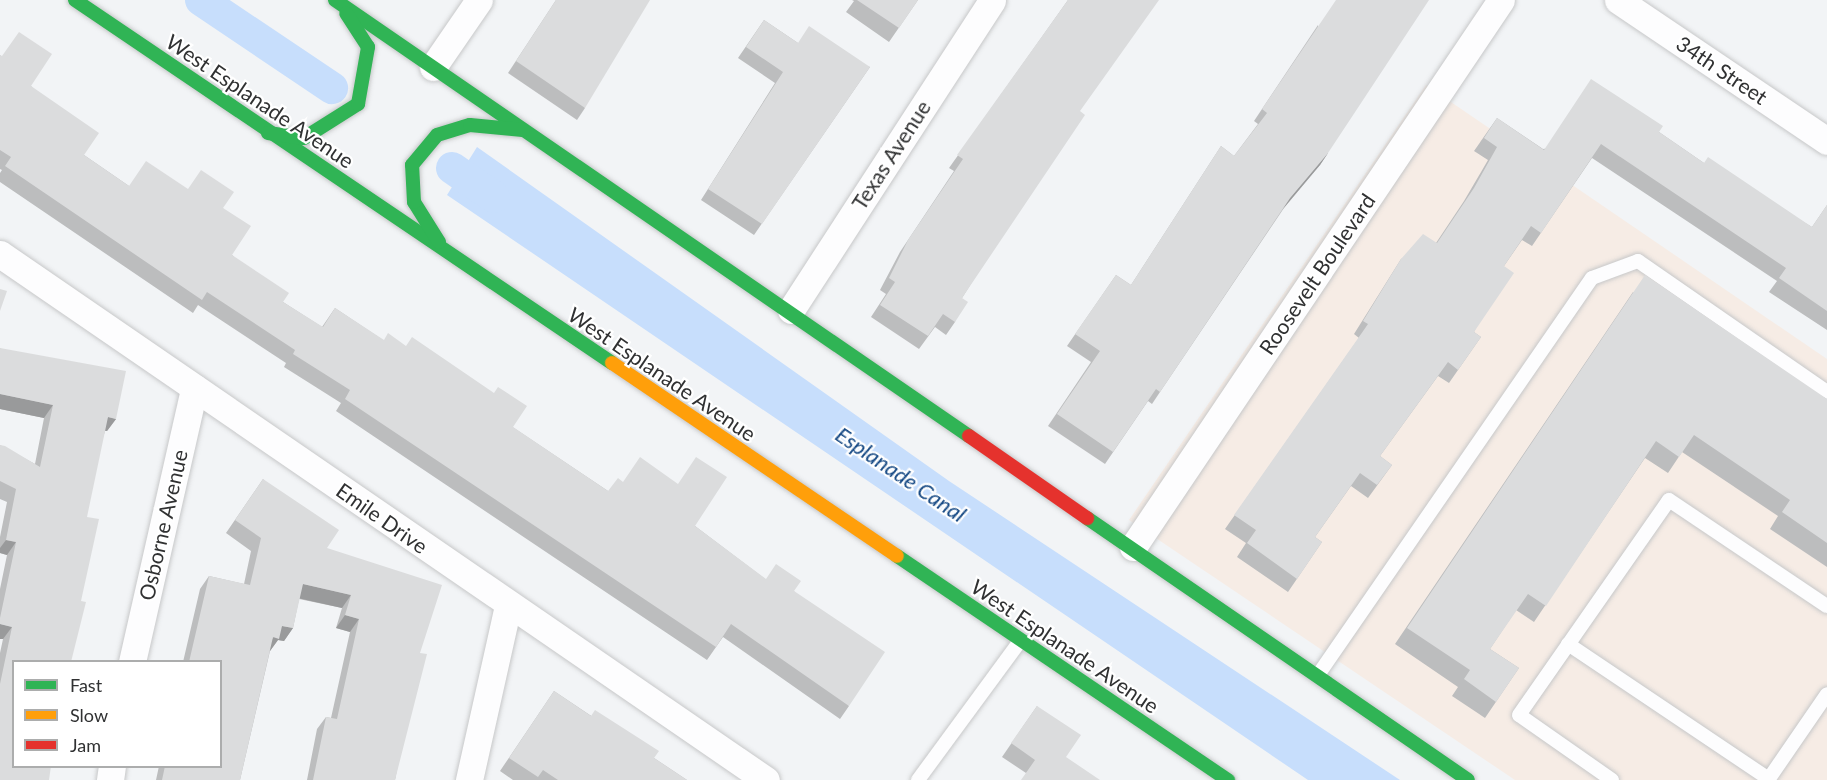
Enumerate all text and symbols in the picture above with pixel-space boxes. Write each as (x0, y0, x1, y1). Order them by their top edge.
street label: West Esplanade Avenue (161, 29, 359, 173)
street label: 34th Street (1672, 30, 1772, 110)
street label: Texas Avenue (846, 95, 936, 215)
street label: Roosevelt Boulevard (1254, 189, 1380, 359)
street label: West Esplanade Avenue (563, 302, 761, 446)
water label: Esplanade Canal (831, 421, 971, 527)
street label: Osborne Avenue (133, 447, 193, 603)
street label: Emile Drive (332, 477, 432, 559)
street label: West Esplanade Avenue (966, 574, 1164, 718)
legend (12, 660, 222, 768)
text: Fast (70, 674, 102, 696)
text: Slow (70, 704, 108, 726)
text: Jam (70, 734, 101, 756)

